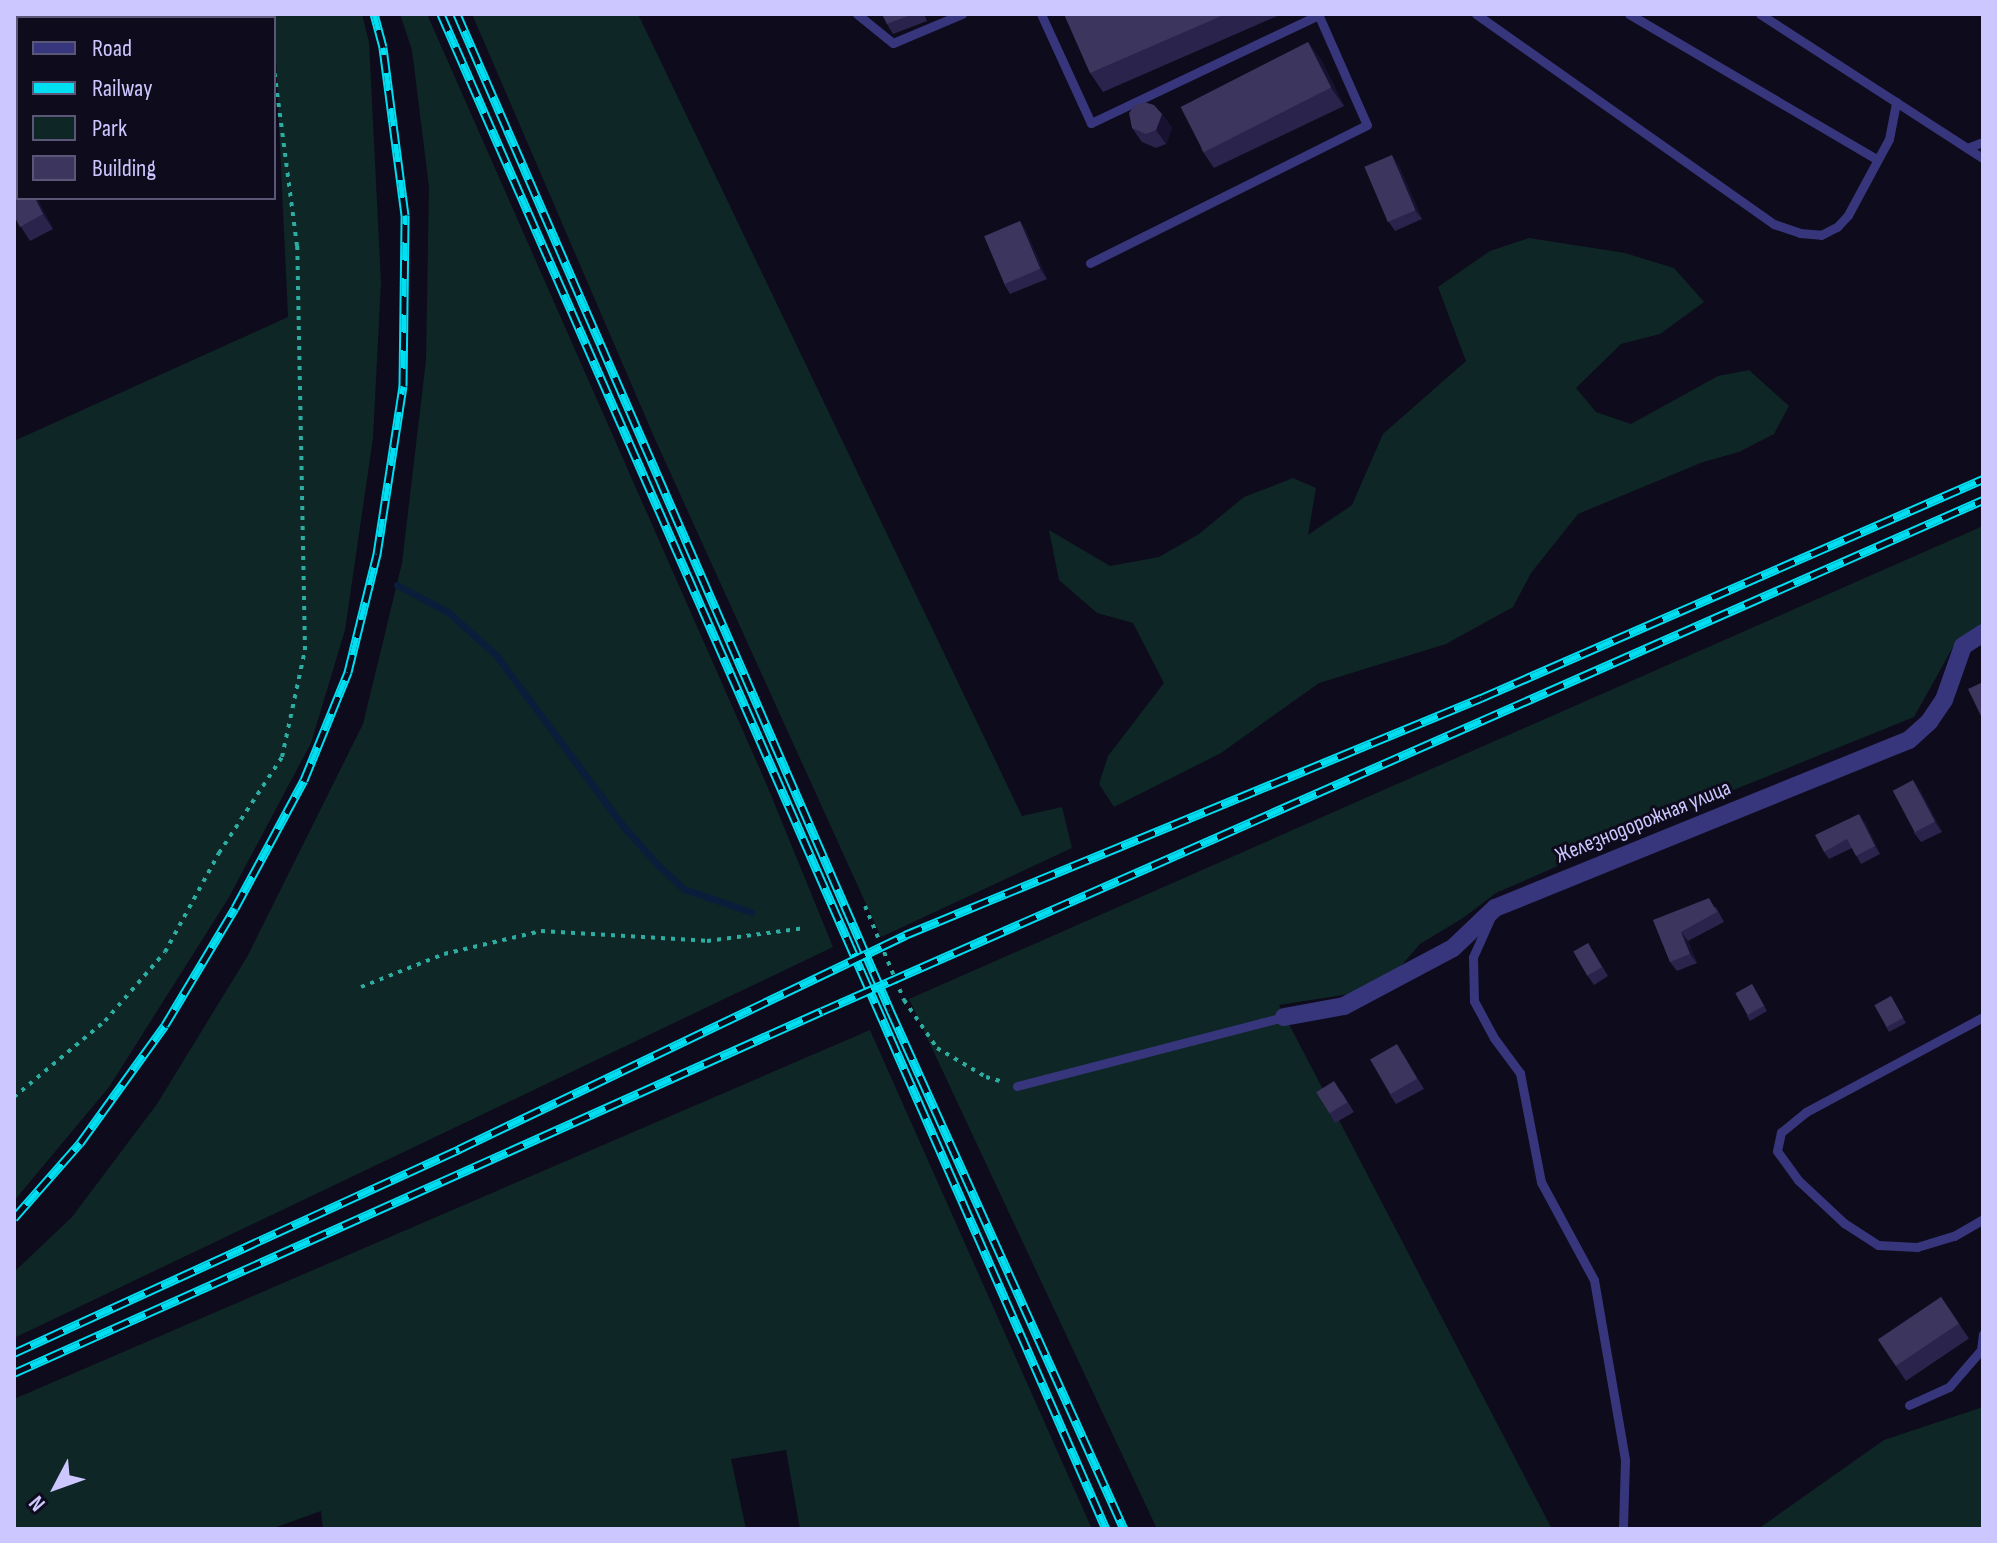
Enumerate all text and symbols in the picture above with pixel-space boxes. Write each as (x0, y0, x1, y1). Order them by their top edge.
legend (16, 16, 276, 200)
text: Road (92, 34, 132, 63)
text: Railway (92, 74, 152, 103)
text: Park (92, 114, 127, 143)
text: Building (92, 154, 156, 183)
street label: Железнодорожная улица (1551, 775, 1735, 869)
north arrow (16, 1447, 96, 1527)
text: N (23, 1490, 52, 1516)

